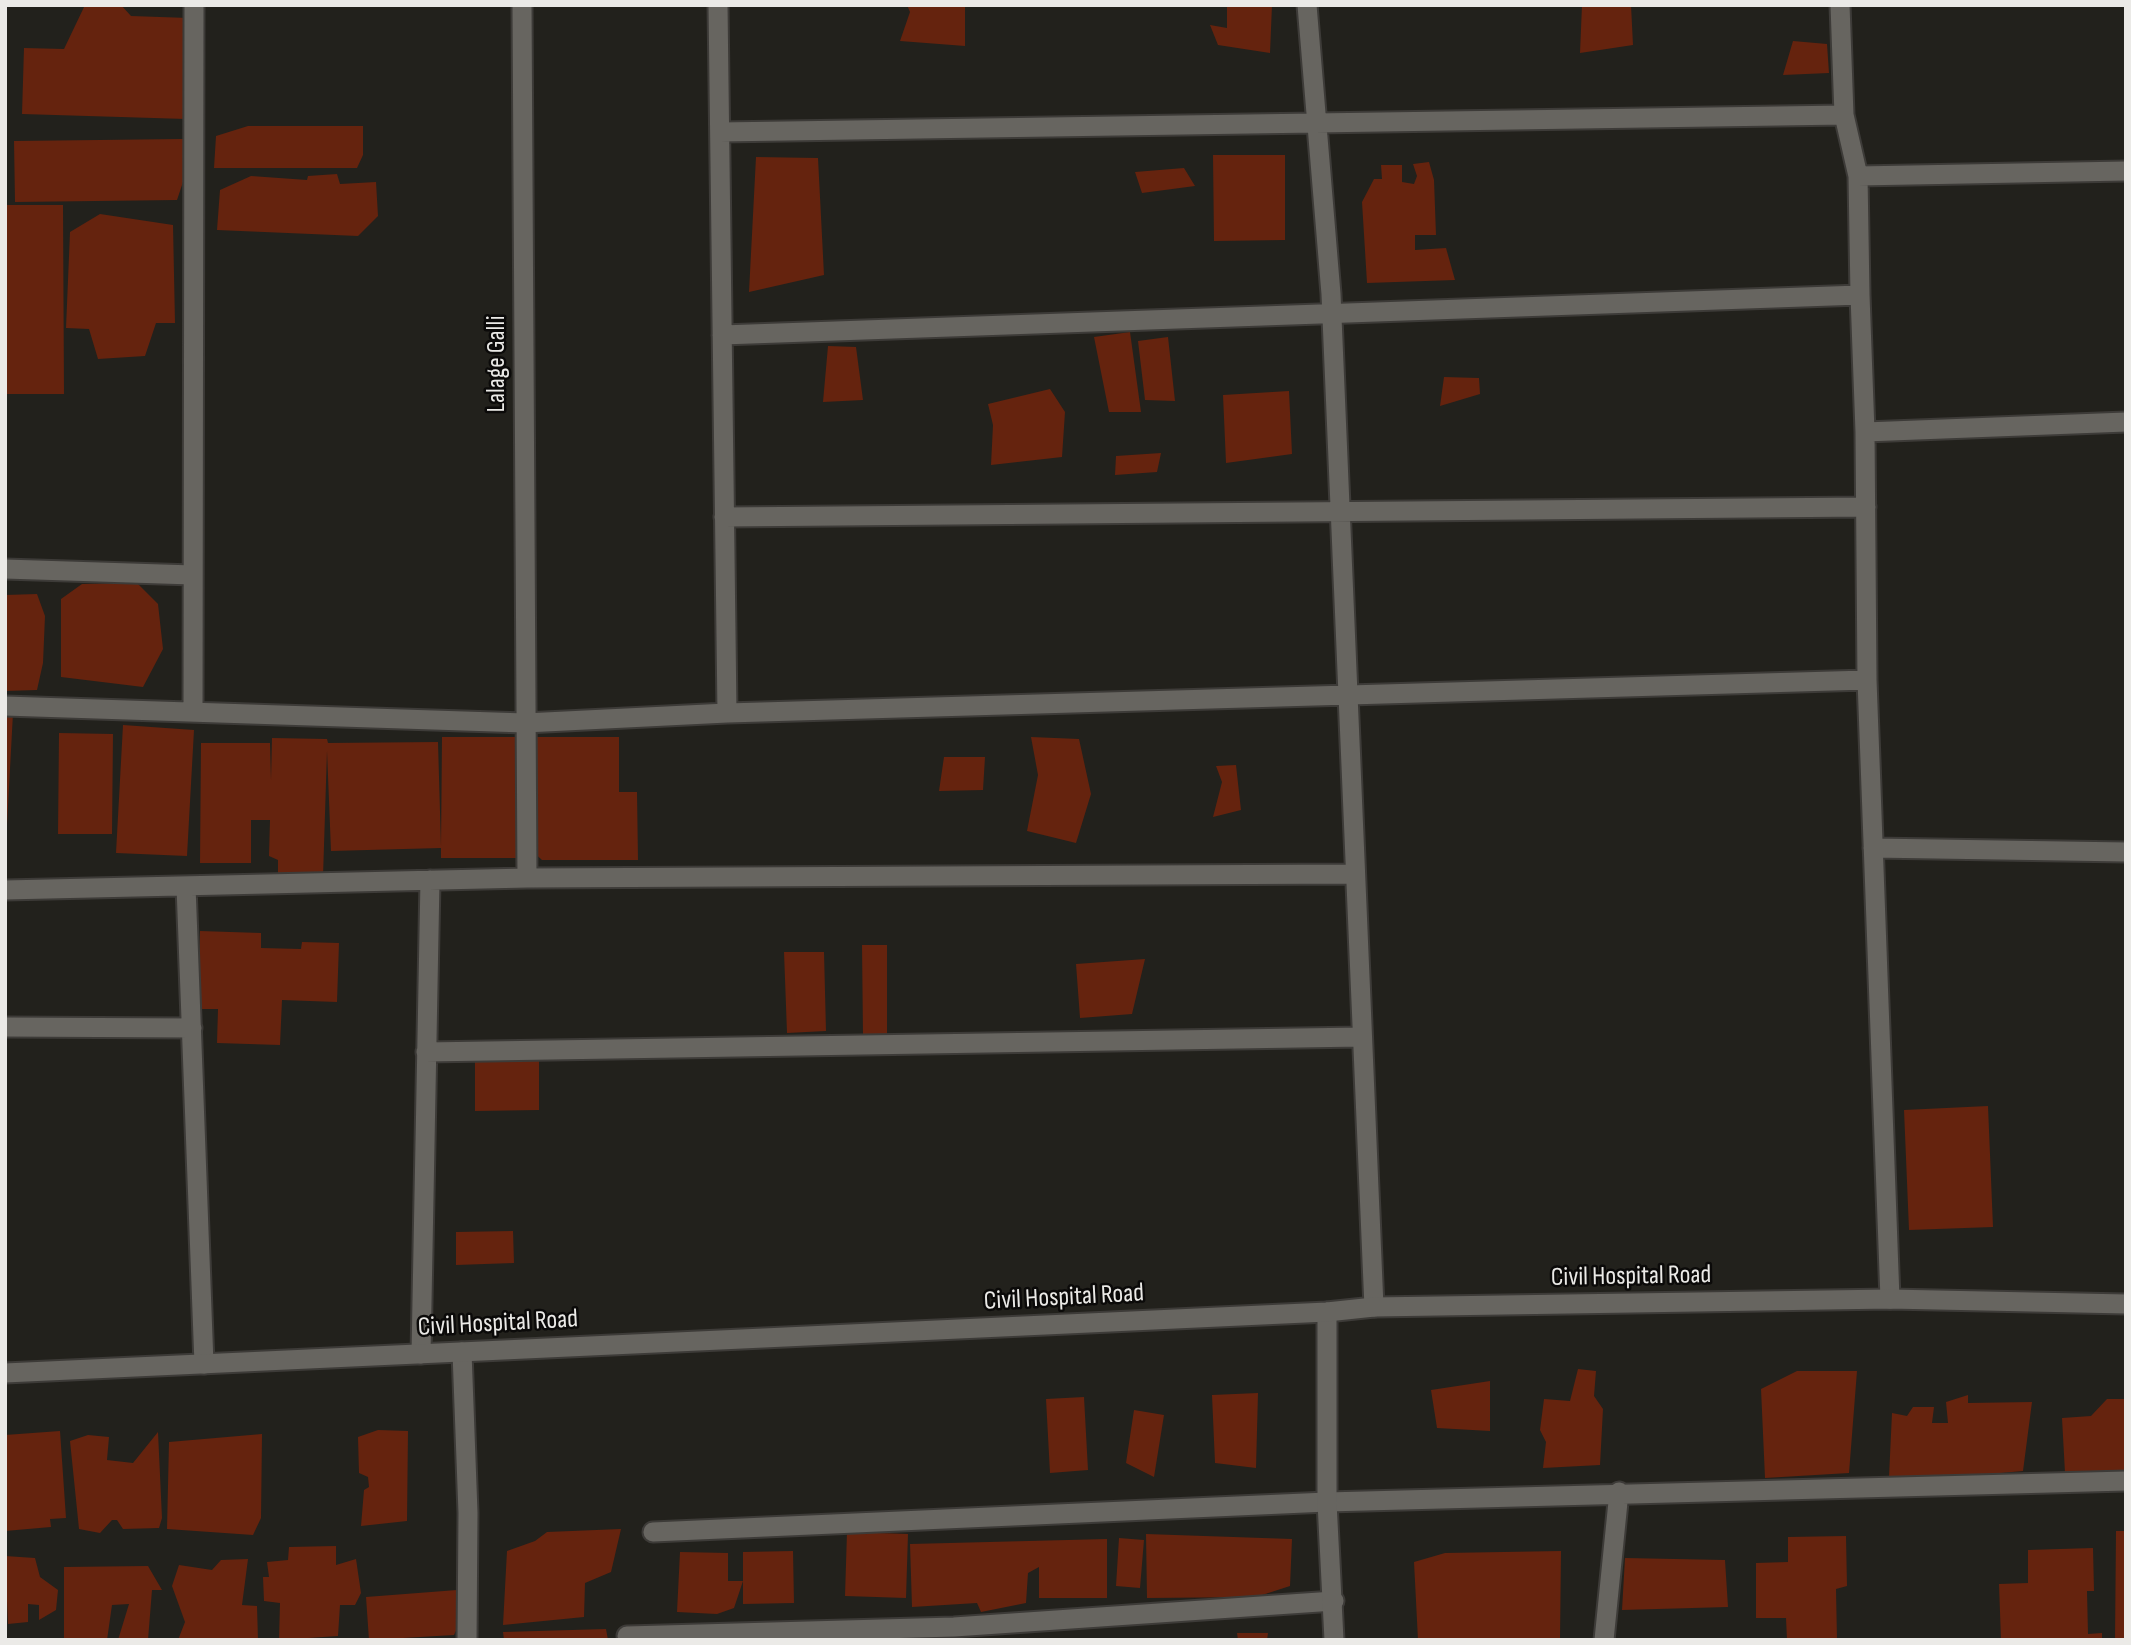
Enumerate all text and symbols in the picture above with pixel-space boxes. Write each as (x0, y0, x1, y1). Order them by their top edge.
street label: Lalage Galli (481, 315, 513, 413)
street label: Civil Hospital Road (1551, 1260, 1711, 1294)
street label: Civil Hospital Road (983, 1278, 1145, 1318)
street label: Civil Hospital Road (417, 1304, 579, 1344)

